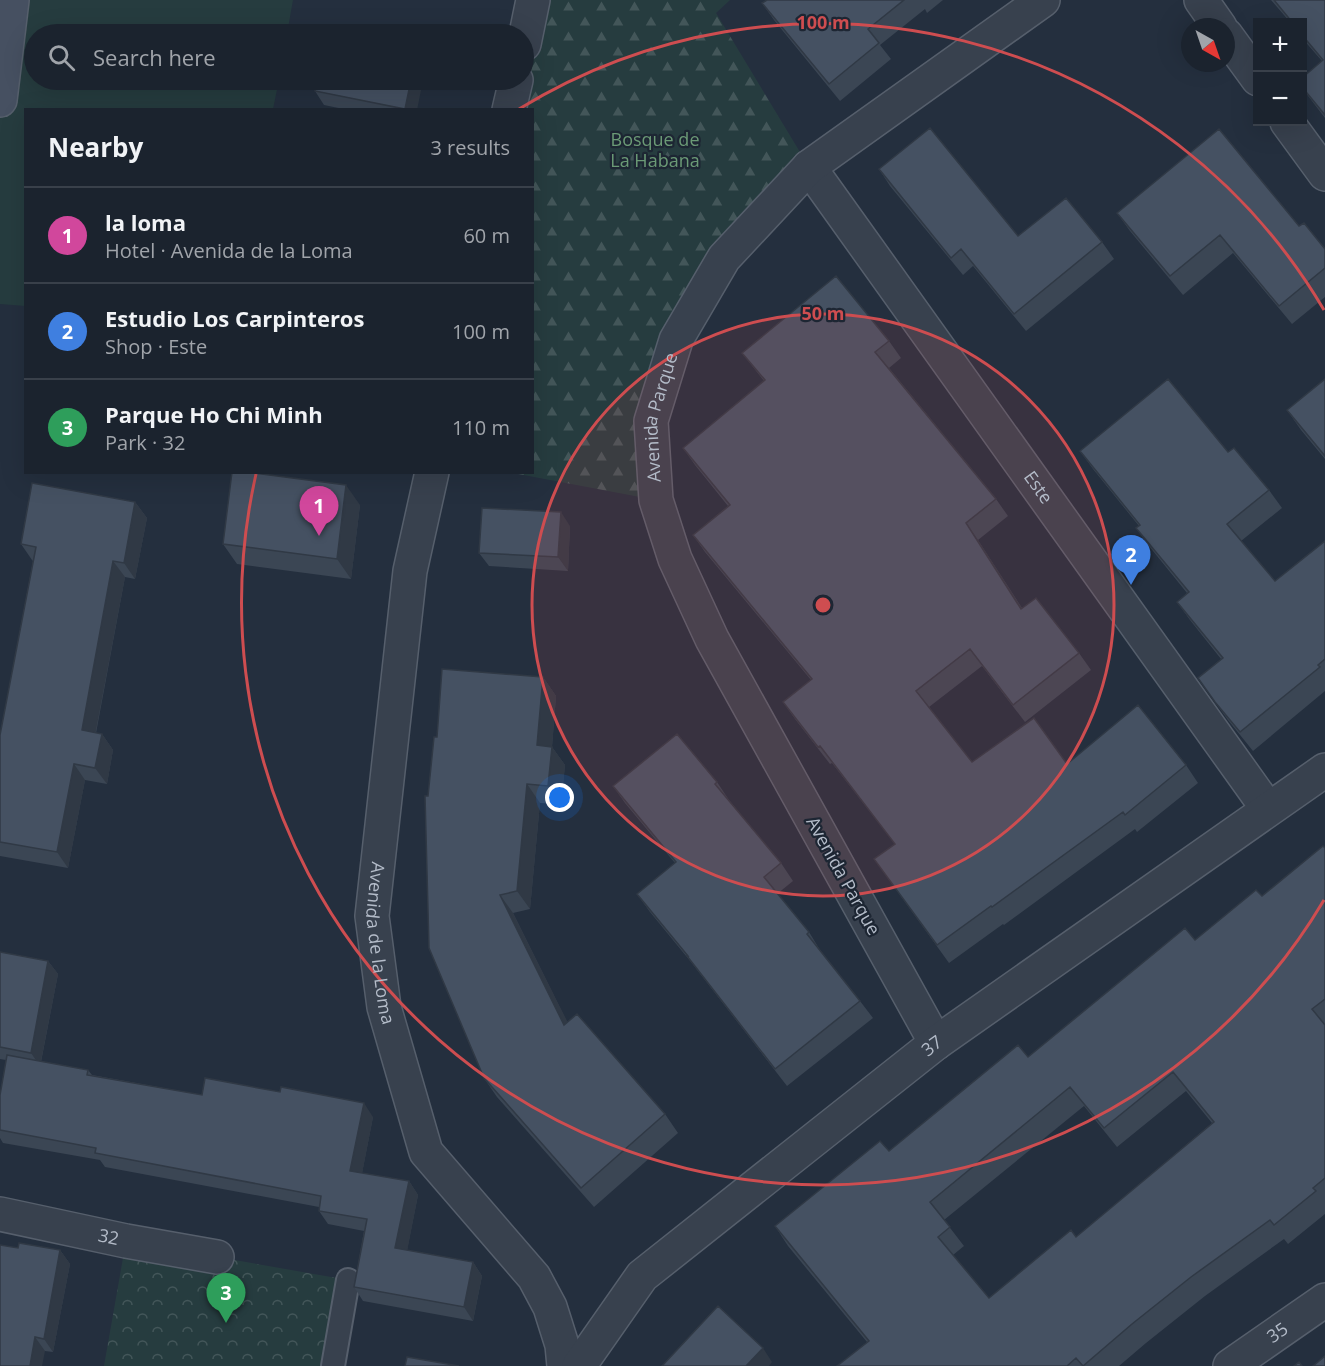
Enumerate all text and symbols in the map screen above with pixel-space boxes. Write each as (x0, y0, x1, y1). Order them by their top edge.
text: 100 m (796, 10, 850, 34)
north arrow (1181, 18, 1235, 72)
map controls (1253, 18, 1307, 126)
button: + (1253, 18, 1307, 72)
search box (24, 24, 534, 90)
icon: search (45, 41, 78, 74)
text: Search here (93, 42, 216, 72)
button: − (1253, 72, 1307, 126)
park label: Bosque de La Habana (610, 127, 700, 172)
text: Nearby (48, 129, 143, 165)
text: 3 results (430, 134, 510, 161)
text: la loma (105, 207, 186, 237)
text: 1 (62, 222, 73, 249)
text: 60 m (463, 222, 510, 249)
text: Hotel · Avenida de la Loma (105, 237, 353, 264)
text: 50 m (802, 301, 844, 325)
text: Estudio Los Carpinteros (105, 303, 364, 333)
text: 2 (62, 318, 73, 345)
text: 100 m (452, 318, 510, 345)
text: Shop · Este (105, 333, 207, 360)
street label: Avenida Parque (637, 349, 682, 483)
text: Parque Ho Chi Minh (105, 399, 323, 429)
text: 3 (62, 414, 73, 441)
text: 110 m (452, 414, 510, 441)
text: Park · 32 (105, 429, 185, 456)
street label: Este (1019, 466, 1059, 508)
pin: 1 (300, 486, 338, 536)
pin: 2 (1112, 536, 1150, 585)
centre of rings (813, 595, 833, 615)
your location (545, 783, 574, 812)
street label: Avenida Parque (801, 812, 886, 939)
street label: Avenida de la Loma (361, 861, 401, 1027)
street label: 37 (916, 1029, 947, 1061)
street label: 32 (96, 1222, 121, 1250)
pin: 3 (206, 1274, 246, 1323)
street label: 35 (1262, 1316, 1292, 1348)

